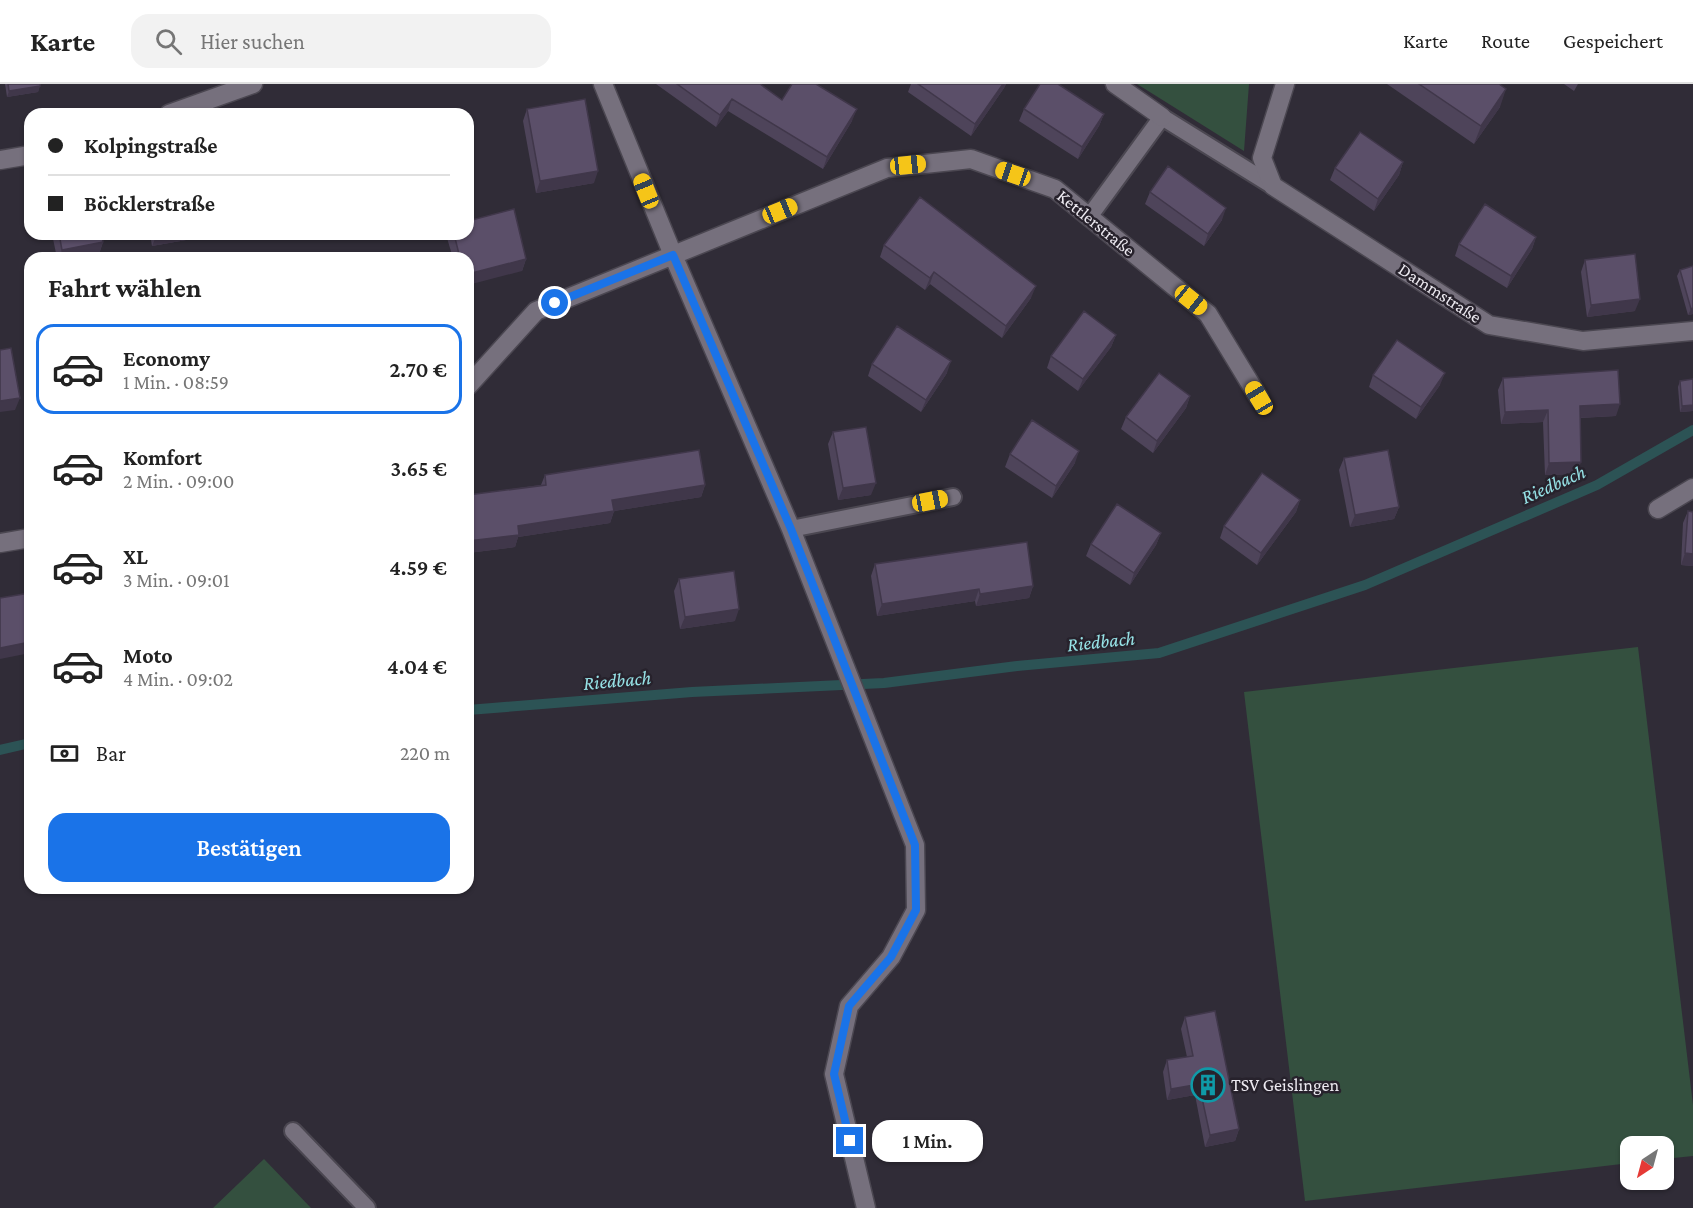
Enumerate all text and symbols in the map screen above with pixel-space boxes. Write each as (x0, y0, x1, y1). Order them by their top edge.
search box (131, 14, 551, 68)
icon: search (152, 25, 185, 58)
text: Karte (30, 26, 95, 57)
text: Hier suchen (200, 29, 305, 54)
text: Karte (1403, 29, 1448, 53)
text: Route (1481, 29, 1530, 53)
text: Gespeichert (1563, 29, 1663, 53)
text: Kolpingstraße (84, 133, 217, 158)
car (889, 154, 927, 176)
car (993, 160, 1033, 188)
car (631, 171, 661, 211)
street label: Kettlerstraße (1053, 186, 1139, 260)
text: Böcklerstraße (84, 191, 215, 216)
car (760, 196, 800, 226)
street label: Dammstraße (1395, 259, 1485, 327)
text: Fahrt wählen (48, 273, 201, 303)
car (1171, 282, 1211, 318)
route start (541, 289, 568, 316)
icon: car (51, 342, 105, 396)
text: Economy (123, 346, 210, 371)
text: 2.70 € (389, 357, 447, 382)
text: 1 Min. · 08:59 (123, 371, 229, 393)
car (1242, 378, 1276, 418)
icon: car (51, 441, 105, 495)
text: Komfort (123, 445, 202, 470)
text: 3.65 € (391, 456, 447, 481)
water label: Riedbach (1517, 460, 1589, 508)
text: 2 Min. · 09:00 (123, 470, 234, 492)
car (911, 489, 949, 513)
icon: car (51, 540, 105, 594)
text: XL (123, 544, 148, 569)
text: 4.59 € (389, 555, 447, 580)
text: 3 Min. · 09:01 (123, 569, 230, 591)
water label: Riedbach (1066, 626, 1136, 656)
icon: car (51, 639, 105, 693)
text: Moto (123, 643, 173, 668)
text: 4.04 € (387, 654, 447, 679)
water label: Riedbach (582, 666, 652, 694)
text: 4 Min. · 09:02 (123, 668, 233, 690)
icon: cash (48, 737, 81, 770)
text: Bar (96, 741, 126, 766)
text: 220 m (400, 742, 450, 764)
button: Bestätigen (48, 813, 450, 882)
building icon: TSV Geislingen (1190, 1067, 1226, 1103)
place label: TSV Geislingen (1231, 1075, 1339, 1095)
callout: 1 Min. (871, 1120, 982, 1162)
route end (836, 1127, 863, 1154)
text: 1 Min. (902, 1130, 953, 1152)
north arrow (1620, 1136, 1674, 1190)
map controls (1620, 1136, 1674, 1190)

